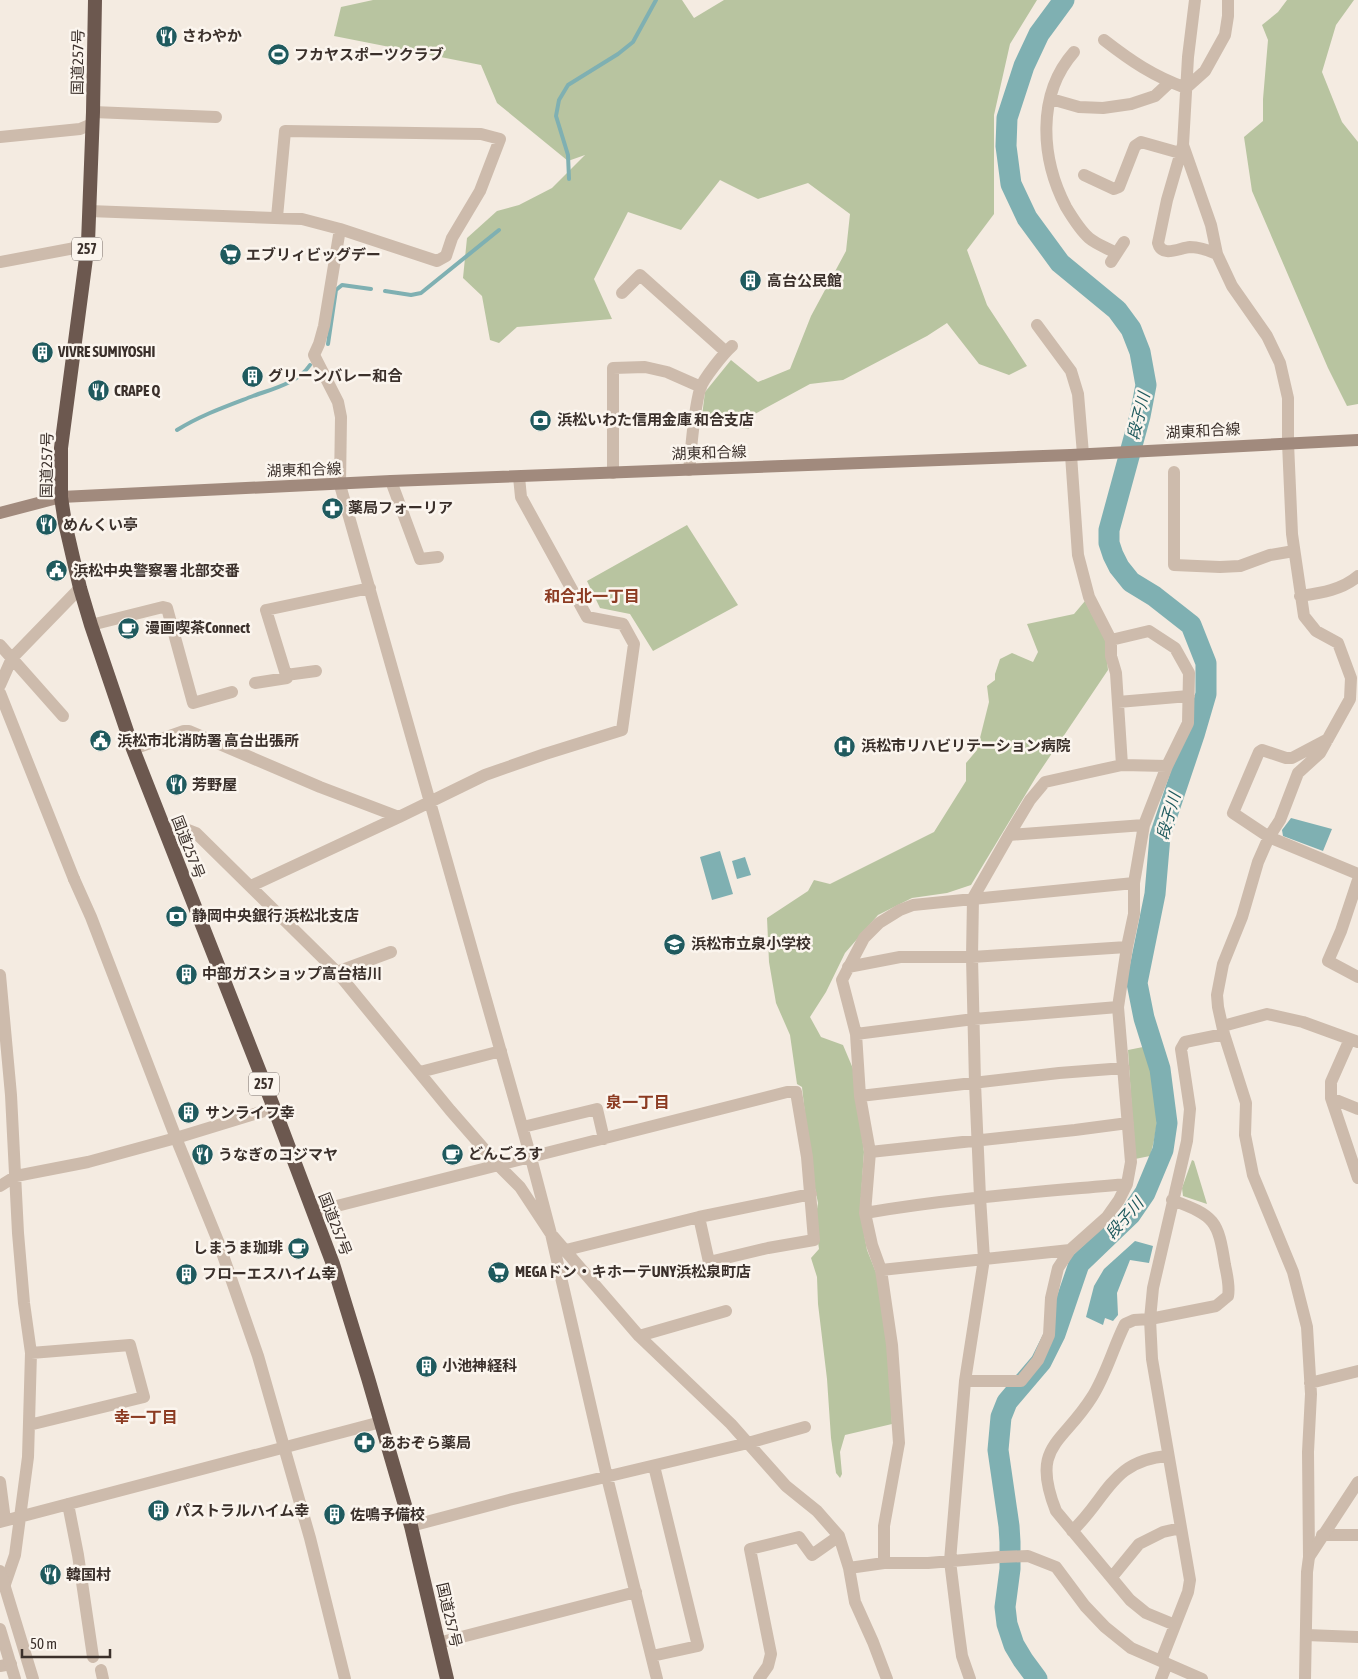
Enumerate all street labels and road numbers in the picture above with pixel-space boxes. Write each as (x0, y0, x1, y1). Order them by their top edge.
street label: 国道257号 (68, 29, 87, 95)
road number: 257 (72, 238, 102, 260)
street label: 湖東和合線 (1165, 420, 1241, 441)
street label: 国道257号 (37, 432, 56, 498)
street label: 湖東和合線 (671, 443, 747, 462)
street label: 湖東和合線 (266, 460, 342, 479)
street label: 国道257号 (169, 813, 208, 881)
road number: 257 (249, 1072, 279, 1096)
street label: 国道257号 (316, 1190, 355, 1258)
street label: 国道257号 (434, 1581, 465, 1649)

